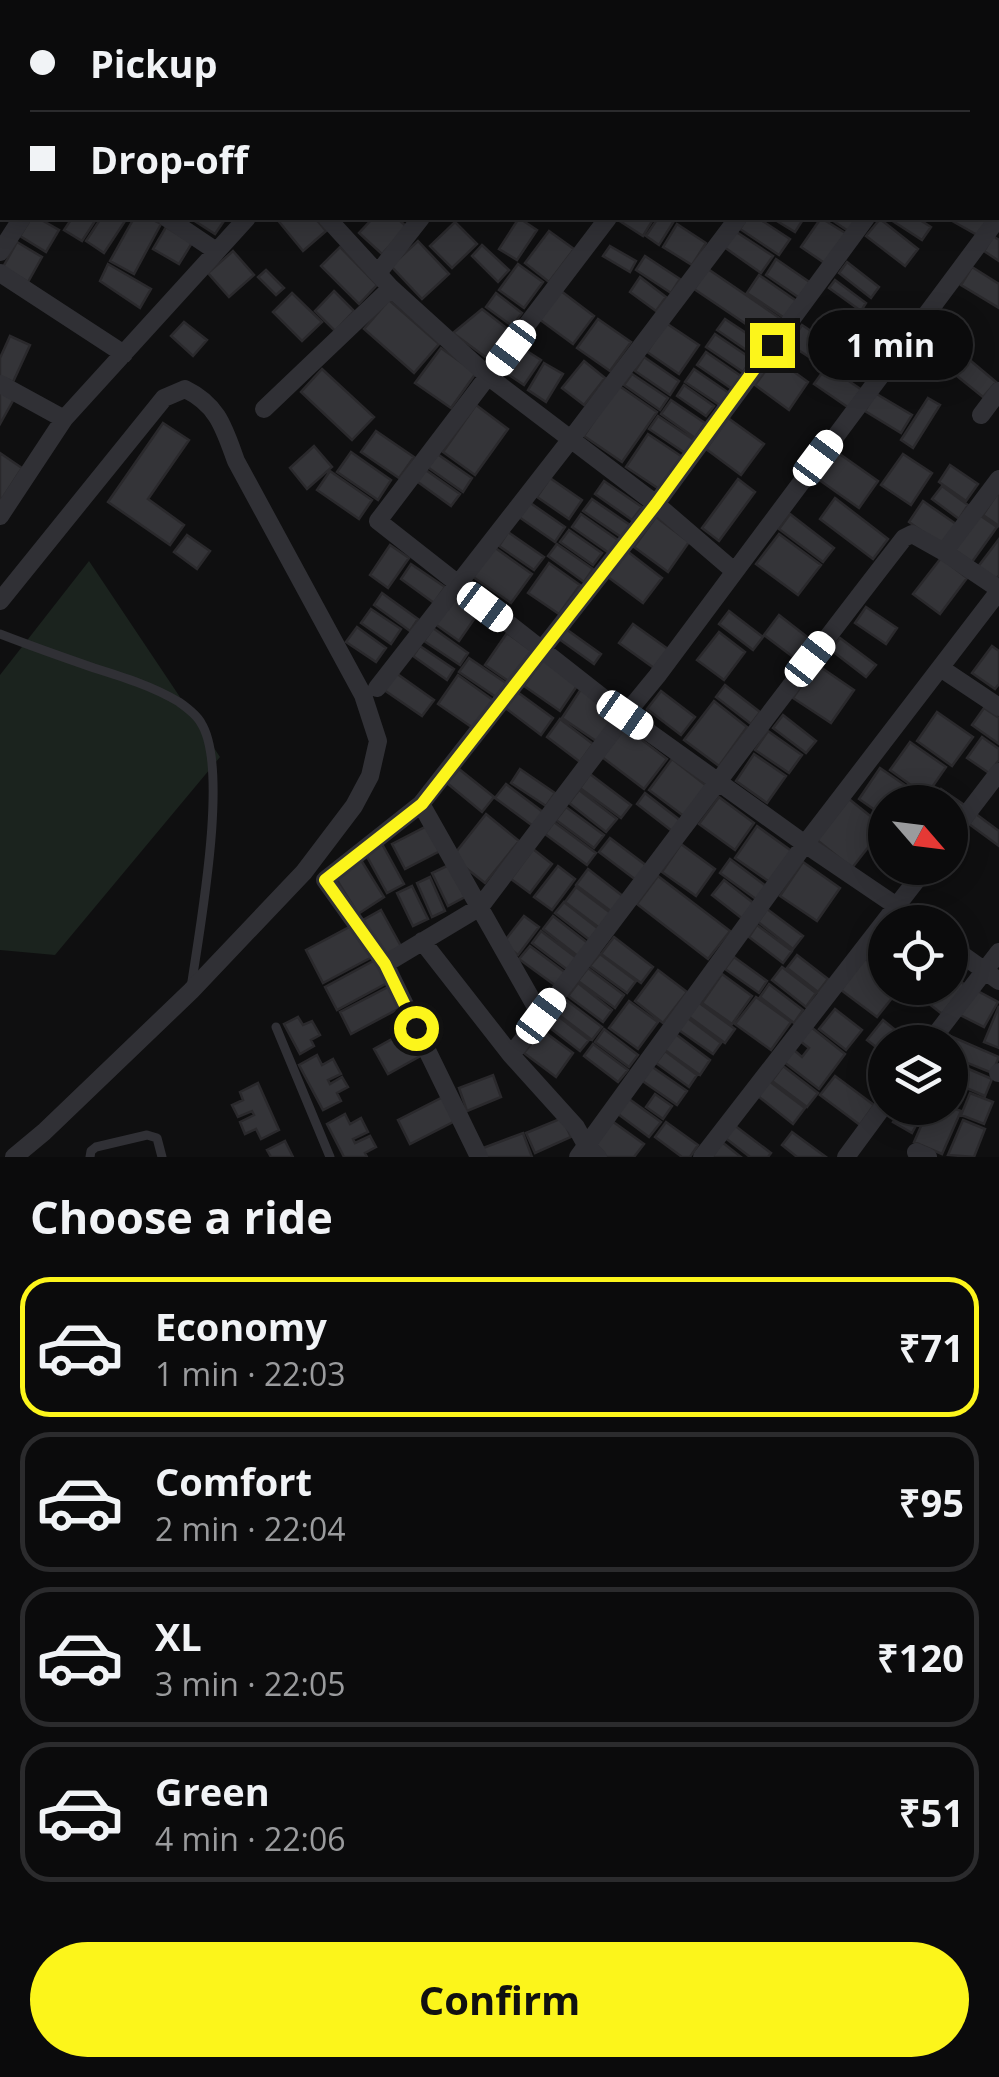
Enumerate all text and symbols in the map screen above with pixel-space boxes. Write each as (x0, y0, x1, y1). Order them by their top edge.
text: Pickup (90, 37, 218, 89)
text: Drop-off (90, 133, 248, 185)
callout: 1 min (807, 310, 972, 380)
car (481, 315, 541, 381)
route end (750, 323, 795, 368)
text: 1 min (846, 323, 935, 366)
car (788, 425, 848, 491)
car (452, 577, 518, 637)
car (780, 626, 840, 692)
car (592, 686, 658, 744)
north arrow (868, 785, 968, 885)
map controls (868, 785, 968, 1125)
button: locate (868, 905, 968, 1005)
car (511, 983, 571, 1049)
route start (394, 1006, 439, 1051)
button: layers (868, 1025, 968, 1125)
text: Choose a ride (30, 1186, 333, 1247)
text: Economy (155, 1300, 327, 1352)
icon: car (35, 1302, 125, 1392)
text: ₹71 (899, 1321, 964, 1373)
text: 1 min · 22:03 (155, 1352, 346, 1395)
text: Comfort (155, 1455, 312, 1507)
icon: car (35, 1457, 125, 1547)
text: ₹95 (899, 1476, 964, 1528)
text: 2 min · 22:04 (155, 1507, 346, 1550)
text: XL (155, 1610, 202, 1662)
icon: car (35, 1612, 125, 1702)
text: ₹120 (877, 1631, 964, 1683)
text: 3 min · 22:05 (155, 1662, 346, 1705)
text: Green (155, 1765, 270, 1817)
icon: car (35, 1767, 125, 1857)
text: ₹51 (899, 1786, 964, 1838)
text: 4 min · 22:06 (155, 1817, 346, 1860)
button: Confirm (30, 1942, 969, 2057)

